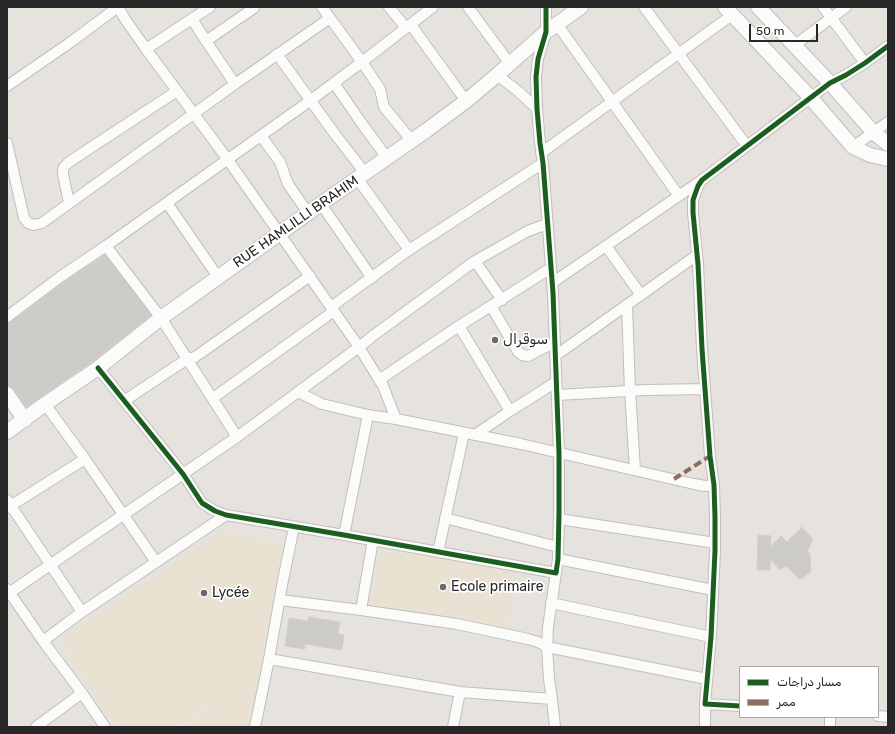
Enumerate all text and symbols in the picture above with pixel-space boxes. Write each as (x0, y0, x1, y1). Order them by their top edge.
scale bar (751, 16, 820, 42)
text: 50 m (756, 24, 784, 38)
street label: RUE HAMLILLI BRAHIM (230, 172, 362, 272)
place label: سوقرال (503, 332, 548, 348)
marker: سوقرال (490, 335, 500, 345)
place label: Ecole primaire (451, 579, 543, 595)
marker: Ecole primaire (438, 582, 448, 592)
place label: Lycée (212, 585, 249, 601)
marker: Lycée (199, 588, 209, 598)
legend (739, 666, 879, 718)
text: مسار دراجات (777, 675, 841, 689)
text: ممر (777, 695, 796, 709)

